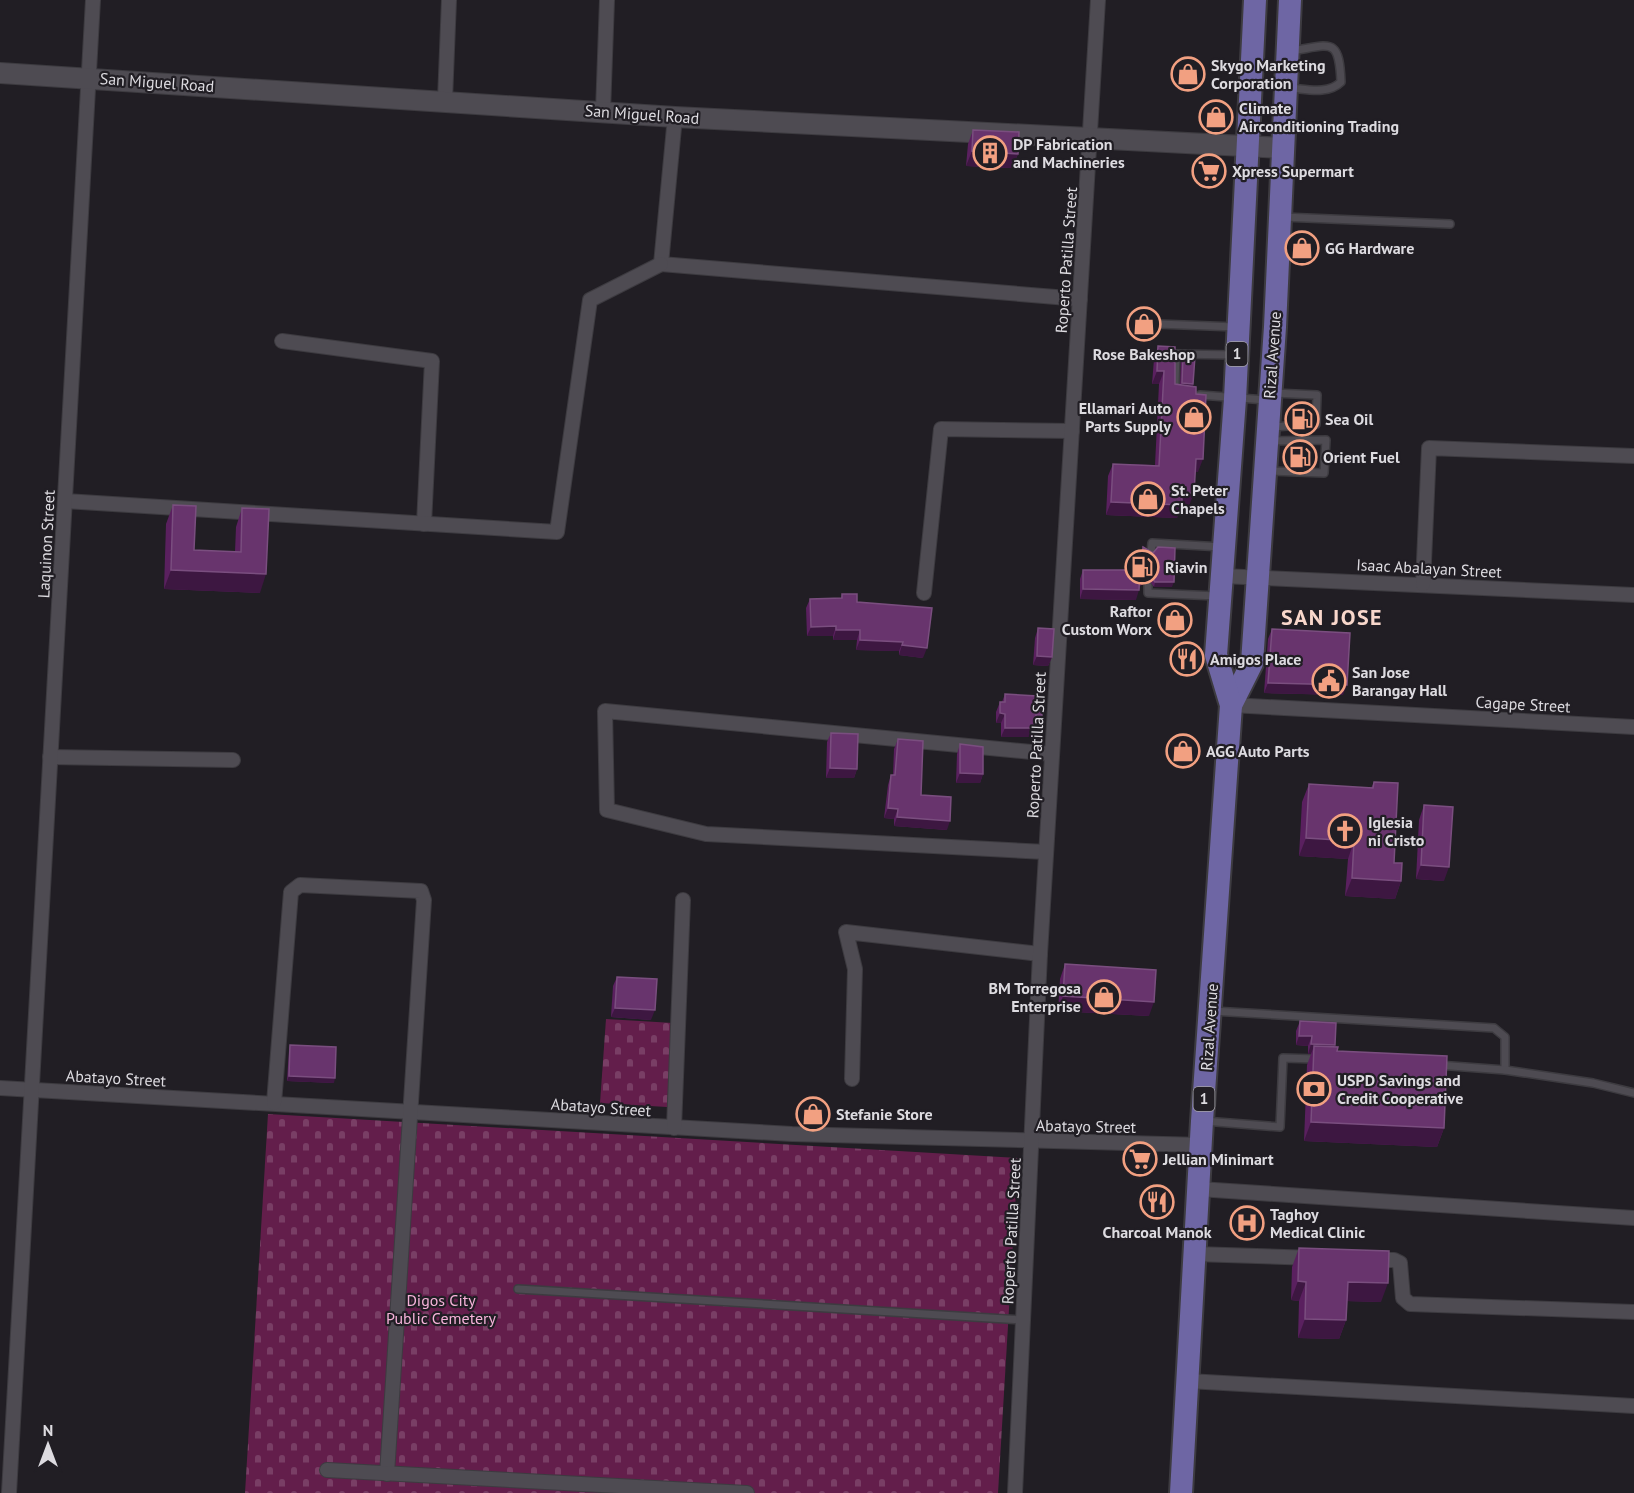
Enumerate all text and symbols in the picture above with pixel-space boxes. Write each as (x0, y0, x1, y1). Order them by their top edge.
place label: Skygo Marketing Corporation (1211, 55, 1326, 93)
shop icon: Skygo Marketing Corporation (1170, 56, 1206, 92)
street label: San Miguel Road (99, 68, 215, 96)
place label: Climate Airconditioning Trading (1239, 98, 1399, 136)
shop icon: Climate Airconditioning Trading (1198, 99, 1234, 135)
street label: San Miguel Road (584, 100, 700, 128)
place label: DP Fabrication and Machineries (1013, 134, 1125, 172)
building icon: DP Fabrication and Machineries (972, 135, 1008, 171)
supermarket icon: Xpress Supermart (1191, 153, 1227, 189)
place label: Xpress Supermart (1232, 161, 1354, 181)
street label: Roperto Patilla Street (1051, 186, 1081, 334)
shop icon: GG Hardware (1284, 230, 1320, 266)
place label: GG Hardware (1325, 238, 1414, 258)
shop icon: Rose Bakeshop (1126, 306, 1162, 342)
street label: Rizal Avenue (1259, 311, 1285, 399)
road number: 1 (1226, 342, 1248, 366)
place label: Rose Bakeshop (1093, 344, 1195, 364)
place label: Ellamari Auto Parts Supply (1079, 398, 1171, 436)
shop icon: Ellamari Auto Parts Supply (1176, 399, 1212, 435)
fuel station icon: Sea Oil (1284, 401, 1320, 437)
place label: Sea Oil (1325, 409, 1373, 429)
fuel station icon: Orient Fuel (1282, 439, 1318, 475)
place label: Orient Fuel (1323, 447, 1400, 467)
place label: St. Peter Chapels (1171, 480, 1228, 518)
shop icon: St. Peter Chapels (1130, 481, 1166, 517)
street label: Laquinon Street (33, 489, 59, 599)
fuel station icon: Riavin (1124, 549, 1160, 585)
street label: Isaac Abalayan Street (1356, 554, 1503, 582)
place label: Riavin (1165, 557, 1208, 577)
place label: Raftor Custom Worx (1062, 601, 1153, 639)
shop icon: Raftor Custom Worx (1157, 602, 1193, 638)
district label: SAN JOSE (1281, 603, 1383, 631)
restaurant icon: Amigos Place (1169, 641, 1205, 677)
place label: Amigos Place (1210, 649, 1301, 669)
place label: San Jose Barangay Hall (1352, 662, 1447, 700)
public building icon: San Jose Barangay Hall (1311, 663, 1347, 699)
street label: Roperto Patilla Street (1022, 671, 1050, 819)
street label: Cagape Street (1475, 692, 1572, 717)
shop icon: AGG Auto Parts (1165, 733, 1201, 769)
place label: AGG Auto Parts (1206, 741, 1310, 761)
place label: Iglesia ni Cristo (1368, 812, 1425, 850)
church icon: Iglesia ni Cristo (1327, 813, 1363, 849)
place label: BM Torregosa Enterprise (989, 978, 1081, 1016)
shop icon: BM Torregosa Enterprise (1086, 979, 1122, 1015)
street label: Rizal Avenue (1196, 983, 1222, 1071)
street label: Abatayo Street (65, 1065, 167, 1091)
place label: USPD Savings and Credit Cooperative (1337, 1070, 1463, 1108)
bank icon: USPD Savings and Credit Cooperative (1296, 1071, 1332, 1107)
road number: 1 (1194, 1087, 1214, 1111)
street label: Abatayo Street (550, 1094, 652, 1121)
shop icon: Stefanie Store (795, 1096, 831, 1132)
place label: Stefanie Store (836, 1104, 933, 1124)
street label: Abatayo Street (1036, 1115, 1137, 1137)
supermarket icon: Jellian Minimart (1122, 1141, 1158, 1177)
place label: Jellian Minimart (1162, 1149, 1274, 1169)
street label: Roperto Patilla Street (997, 1157, 1025, 1305)
restaurant icon: Charcoal Manok (1139, 1184, 1175, 1220)
place label: Taghoy Medical Clinic (1270, 1204, 1365, 1242)
hospital icon: Taghoy Medical Clinic (1229, 1205, 1265, 1241)
place label: Charcoal Manok (1102, 1222, 1212, 1242)
park label: Digos City Public Cemetery (386, 1290, 496, 1328)
north arrow (18, 1415, 78, 1475)
text: N (43, 1420, 53, 1440)

